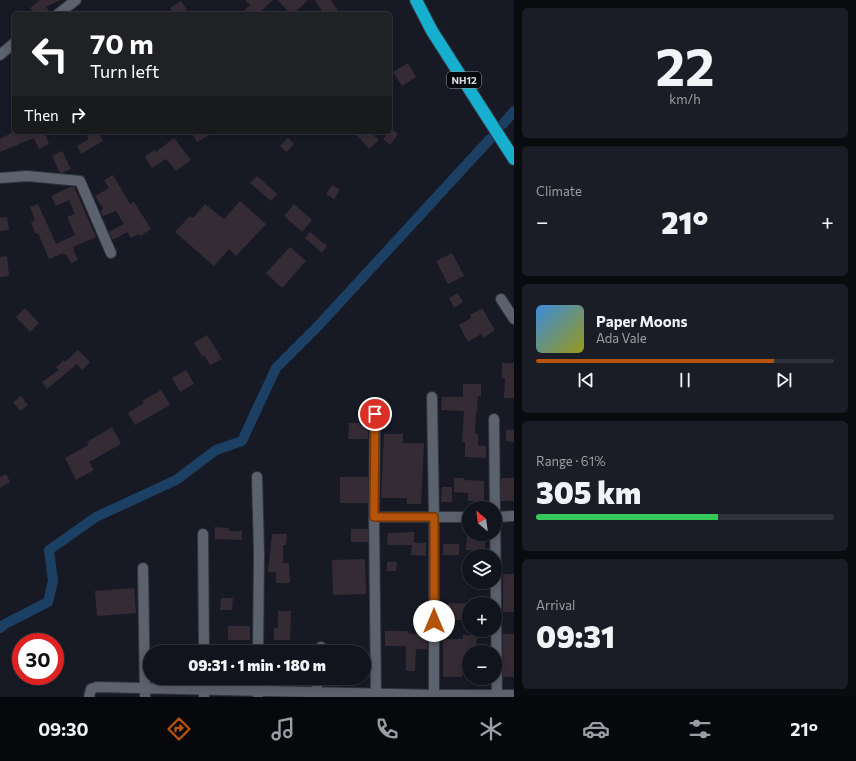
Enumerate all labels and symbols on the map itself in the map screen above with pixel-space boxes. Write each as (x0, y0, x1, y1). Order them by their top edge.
road number: NH12 (447, 72, 481, 88)
pin (358, 397, 392, 431)
north arrow (462, 501, 502, 541)
position arrow (413, 600, 455, 642)
speed limit sign: 30 (12, 633, 64, 685)

